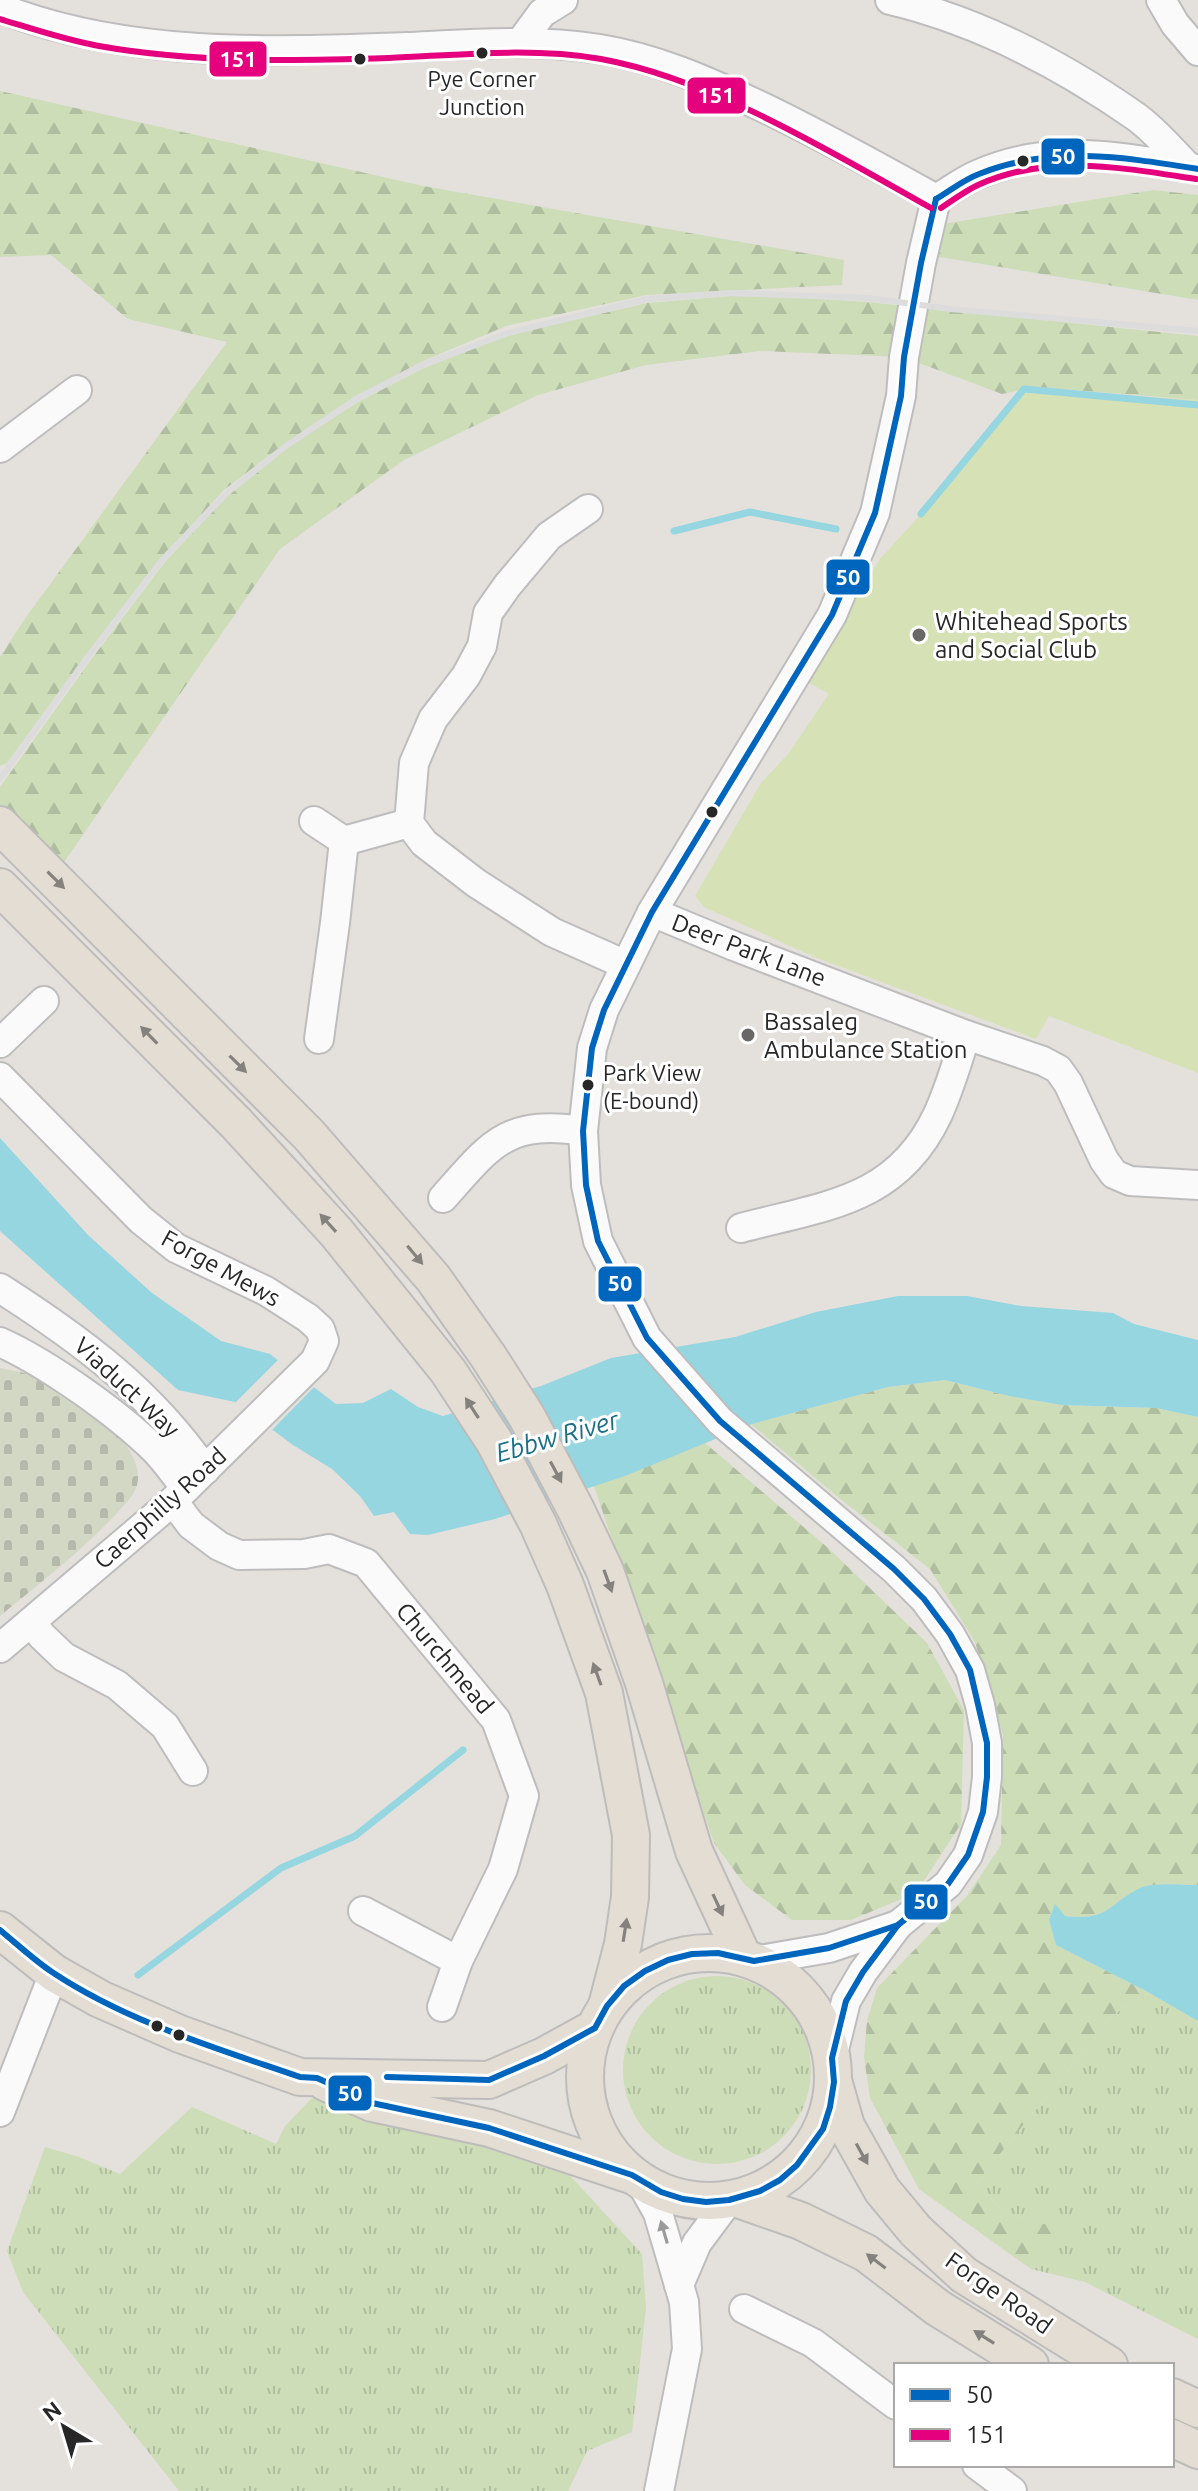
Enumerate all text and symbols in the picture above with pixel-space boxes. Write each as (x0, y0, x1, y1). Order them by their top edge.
line badge: 151 (208, 40, 268, 78)
marker: Pye Corner Junction (474, 45, 490, 61)
text: 151 (219, 46, 257, 71)
unlabelled marker (352, 51, 368, 67)
place label: Pye Corner Junction (428, 66, 537, 119)
line badge: 151 (686, 76, 747, 115)
text: 151 (697, 82, 735, 107)
line badge: 50 (1040, 137, 1086, 176)
text: 50 (1051, 143, 1075, 168)
unlabelled marker (1015, 153, 1031, 169)
line badge: 50 (825, 558, 871, 596)
text: 50 (836, 564, 860, 589)
place label: Whitehead Sports and Social Club (935, 608, 1128, 663)
marker: Whitehead Sports and Social Club (910, 626, 928, 644)
unlabelled marker (704, 804, 720, 820)
one-way arrow (46, 870, 65, 889)
street label: Deer Park Lane (668, 908, 830, 992)
place label: Bassaleg Ambulance Station (764, 1008, 968, 1063)
one-way arrow (140, 1026, 159, 1045)
marker: Bassaleg Ambulance Station (739, 1026, 757, 1044)
one-way arrow (228, 1055, 247, 1073)
place label: Park View (E-bound) (603, 1060, 701, 1114)
marker: Park View (E-bound) (580, 1077, 596, 1093)
one-way arrow (320, 1214, 338, 1233)
street label: Forge Mews (157, 1224, 285, 1312)
one-way arrow (406, 1245, 423, 1266)
line badge: 50 (597, 1265, 643, 1303)
text: 50 (608, 1270, 632, 1295)
street label: Viaduct Way (69, 1332, 185, 1443)
one-way arrow (465, 1397, 480, 1418)
water label: Ebbw River (492, 1404, 623, 1467)
street label: Caerphilly Road (89, 1442, 231, 1574)
one-way arrow (549, 1460, 563, 1483)
one-way arrow (602, 1569, 615, 1593)
street label: Churchmead (391, 1597, 499, 1719)
one-way arrow (590, 1662, 603, 1686)
line badge: 50 (903, 1883, 949, 1921)
text: 50 (914, 1888, 938, 1913)
one-way arrow (711, 1893, 725, 1916)
one-way arrow (619, 1917, 632, 1942)
unlabelled marker (149, 2018, 165, 2034)
unlabelled marker (171, 2027, 187, 2043)
line badge: 50 (327, 2074, 373, 2112)
text: 50 (338, 2080, 362, 2105)
one-way arrow (855, 2143, 869, 2166)
one-way arrow (657, 2219, 670, 2243)
street label: Forge Road (941, 2247, 1057, 2339)
one-way arrow (865, 2253, 887, 2269)
one-way arrow (973, 2330, 995, 2344)
legend (894, 2363, 1174, 2467)
text: 50 (966, 2381, 993, 2408)
north arrow (24, 2387, 104, 2467)
text: N (37, 2396, 66, 2426)
text: 151 (966, 2421, 1007, 2448)

